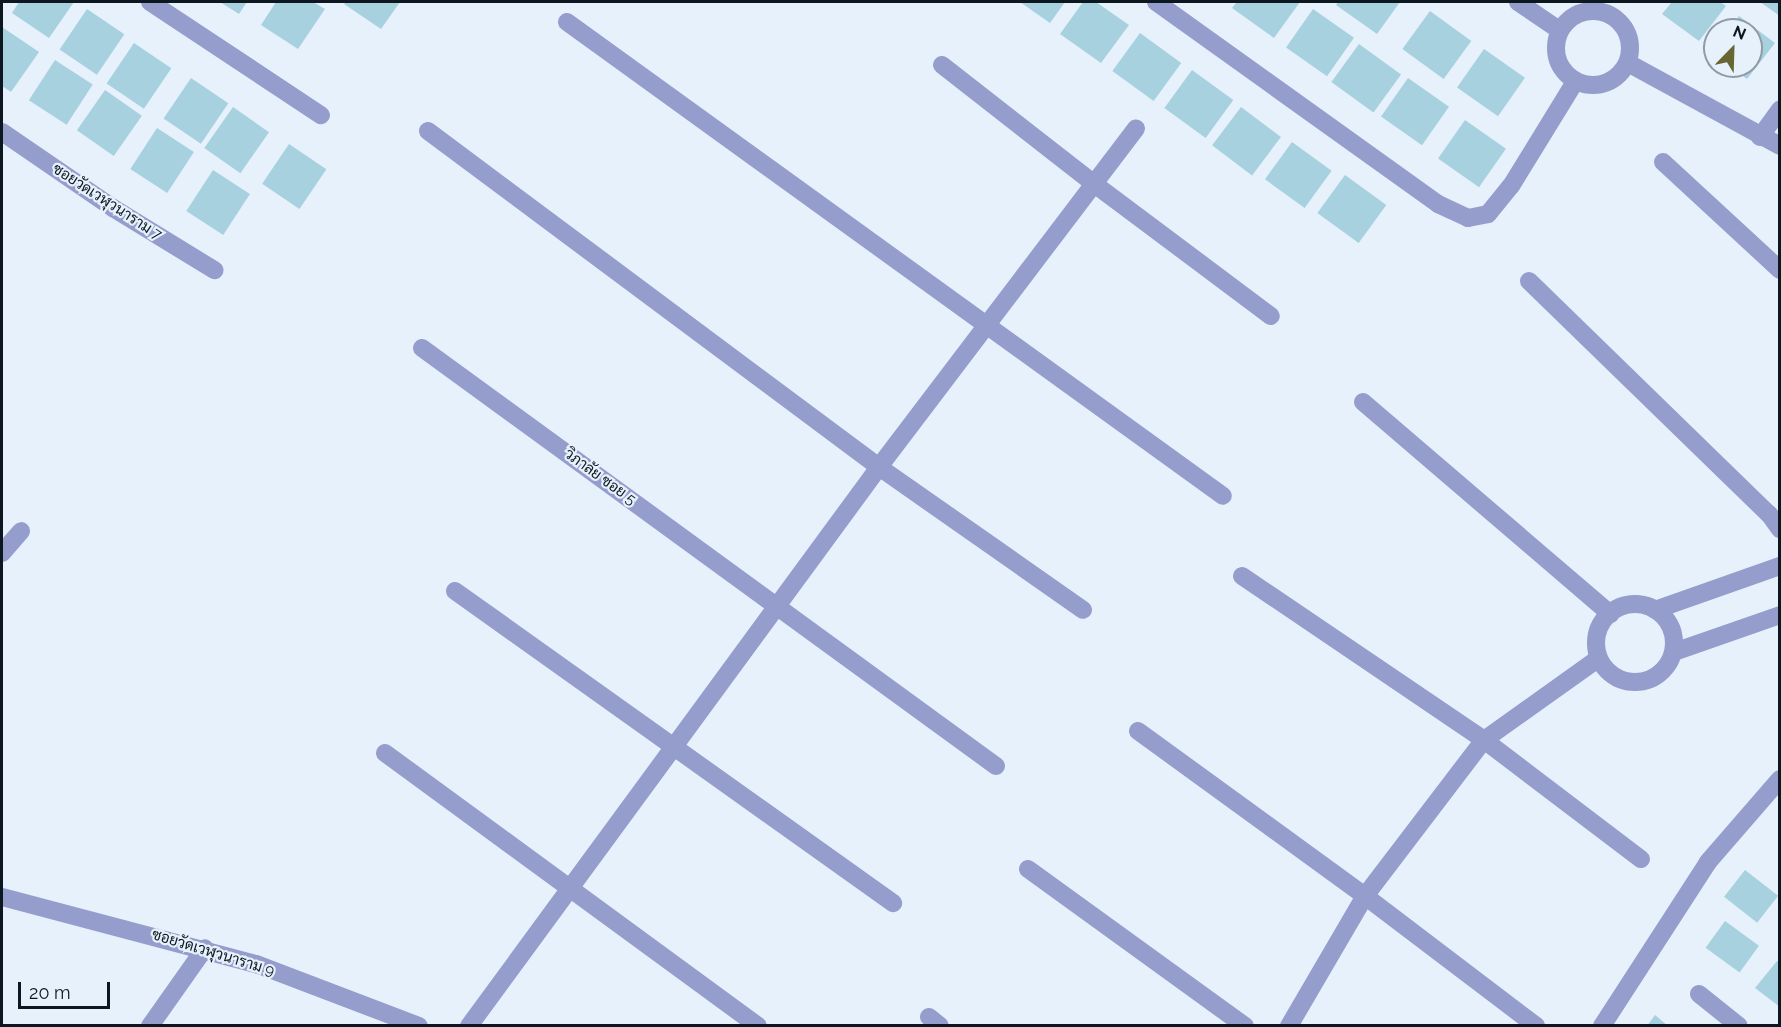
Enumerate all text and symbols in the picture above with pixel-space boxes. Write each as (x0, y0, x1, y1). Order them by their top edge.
north arrow (1703, 18, 1763, 78)
text: N (1730, 22, 1749, 44)
street label: ซอยวัดเวฬุวนาราม 7 (49, 160, 165, 244)
street label: วิภาลัย ซอย 5 (561, 445, 639, 509)
street label: ซอยวัดเวฬุวนาราม 9 (150, 926, 276, 980)
scale bar (21, 970, 112, 1008)
text: 20 m (29, 982, 71, 1003)

